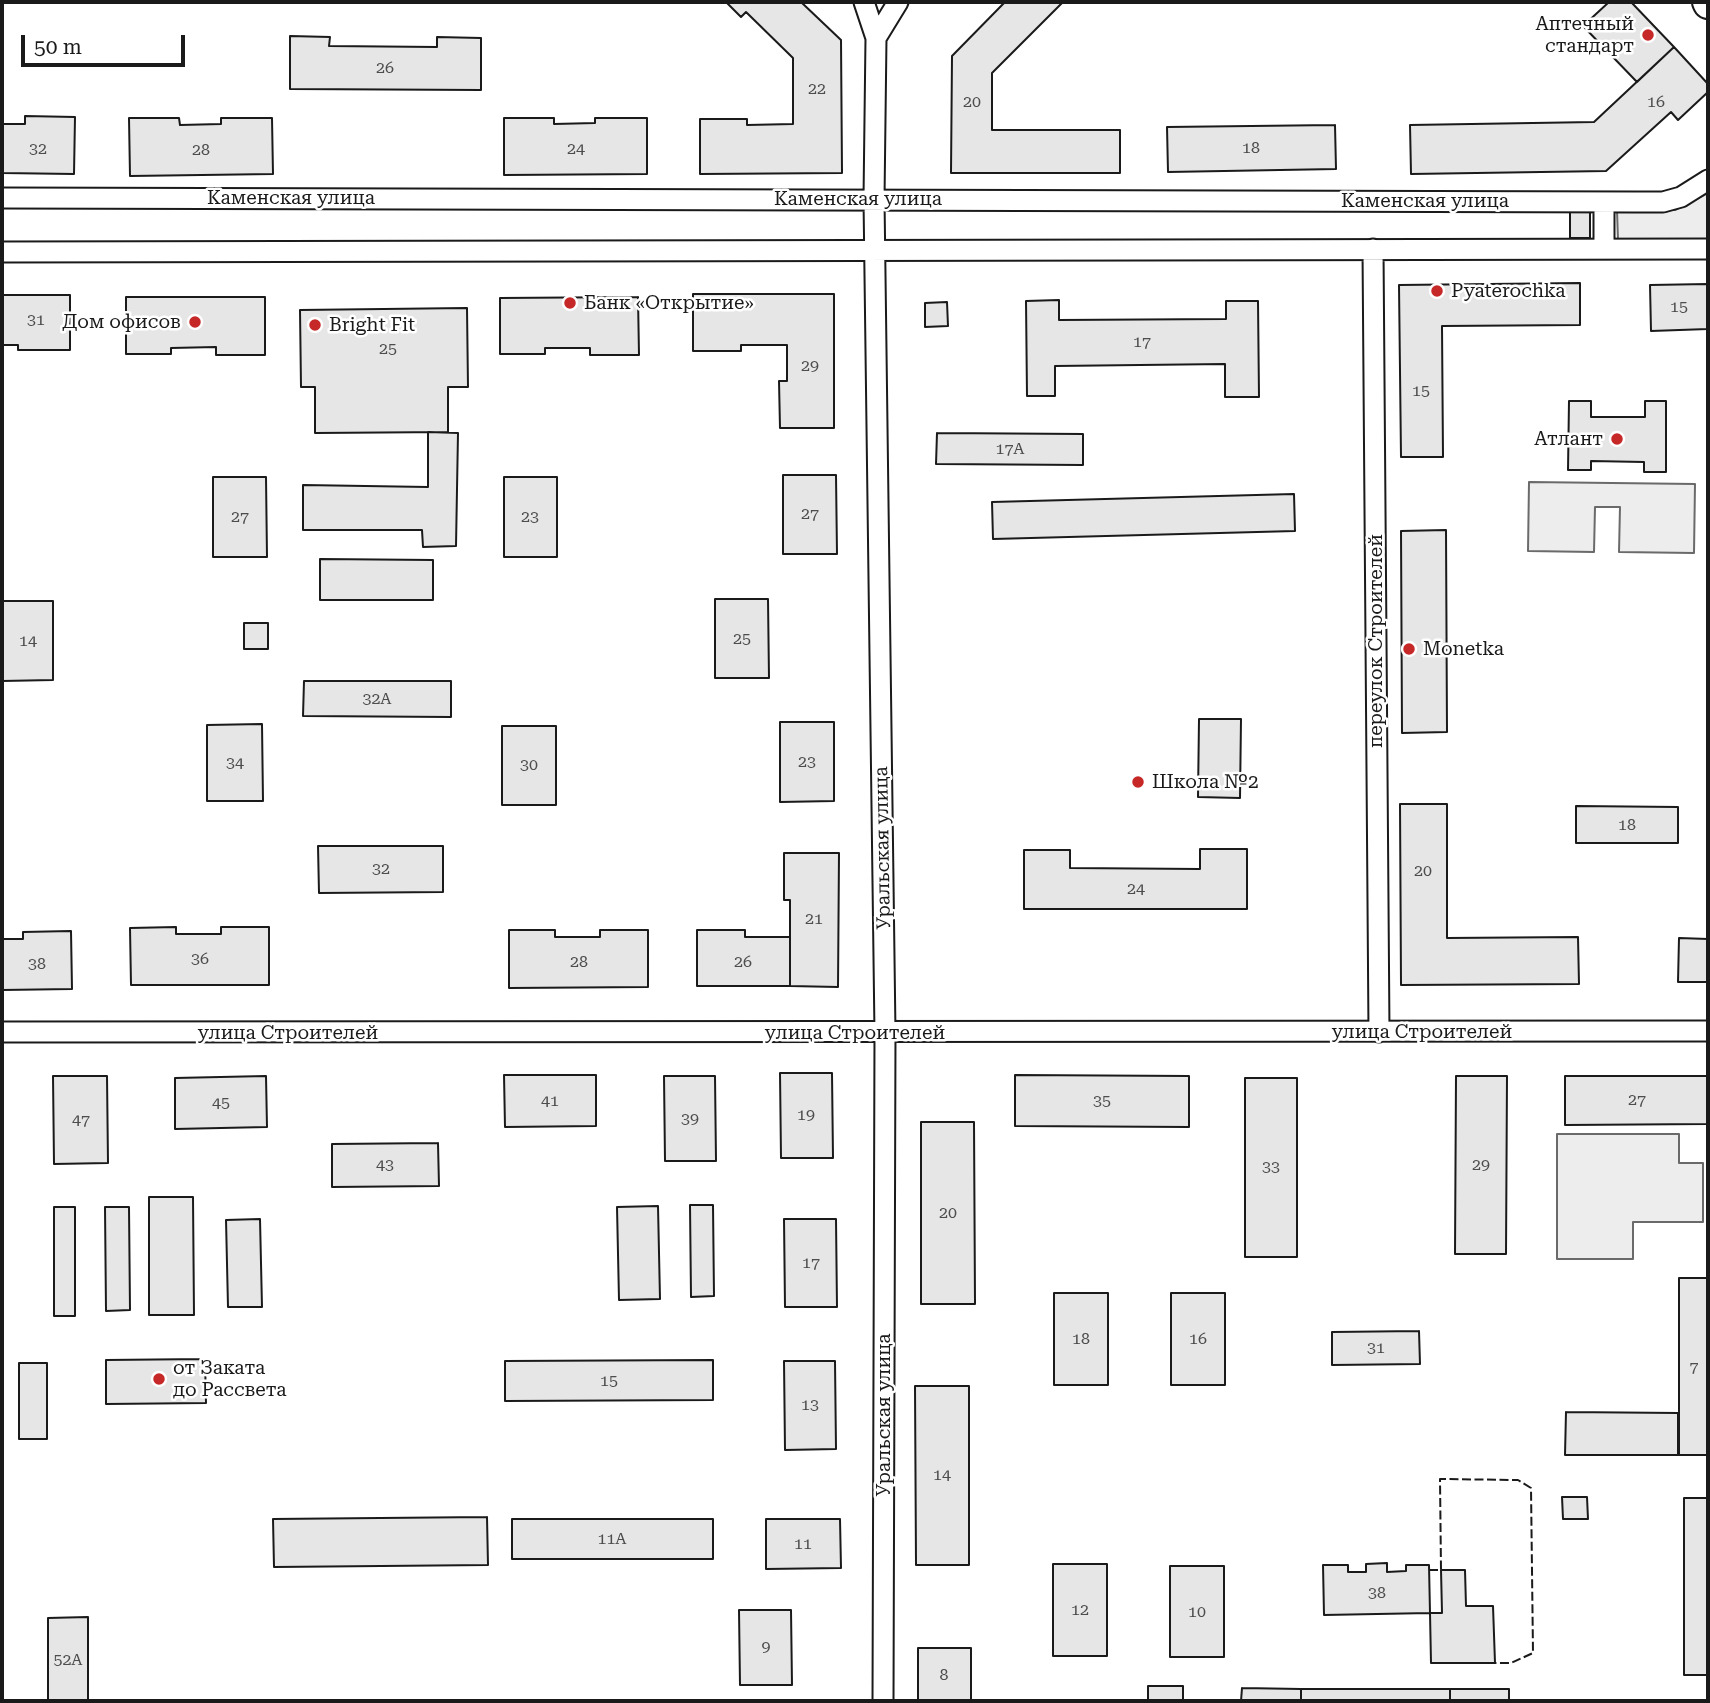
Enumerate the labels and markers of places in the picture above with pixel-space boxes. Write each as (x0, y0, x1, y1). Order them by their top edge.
place label: Аптечный стандарт (1535, 13, 1634, 57)
marker: Аптечный стандарт (1640, 27, 1656, 43)
place label: Pyaterochka (1451, 280, 1566, 302)
marker: Pyaterochka (1429, 283, 1445, 299)
place label: Банк «Открытие» (584, 292, 754, 314)
marker: Банк «Открытие» (562, 295, 578, 311)
place label: Дом офисов (62, 311, 181, 333)
marker: Дом офисов (187, 314, 203, 330)
place label: Bright Fit (329, 314, 415, 336)
marker: Bright Fit (307, 317, 323, 333)
place label: Атлант (1534, 428, 1603, 450)
marker: Атлант (1609, 431, 1625, 447)
place label: Monetka (1423, 638, 1504, 660)
marker: Monetka (1401, 641, 1417, 657)
place label: Школа №2 (1152, 771, 1259, 793)
marker: Школа №2 (1130, 774, 1146, 790)
place label: от Заката до Рассвета (173, 1357, 287, 1401)
marker: от Заката до Рассвета (151, 1371, 167, 1387)

